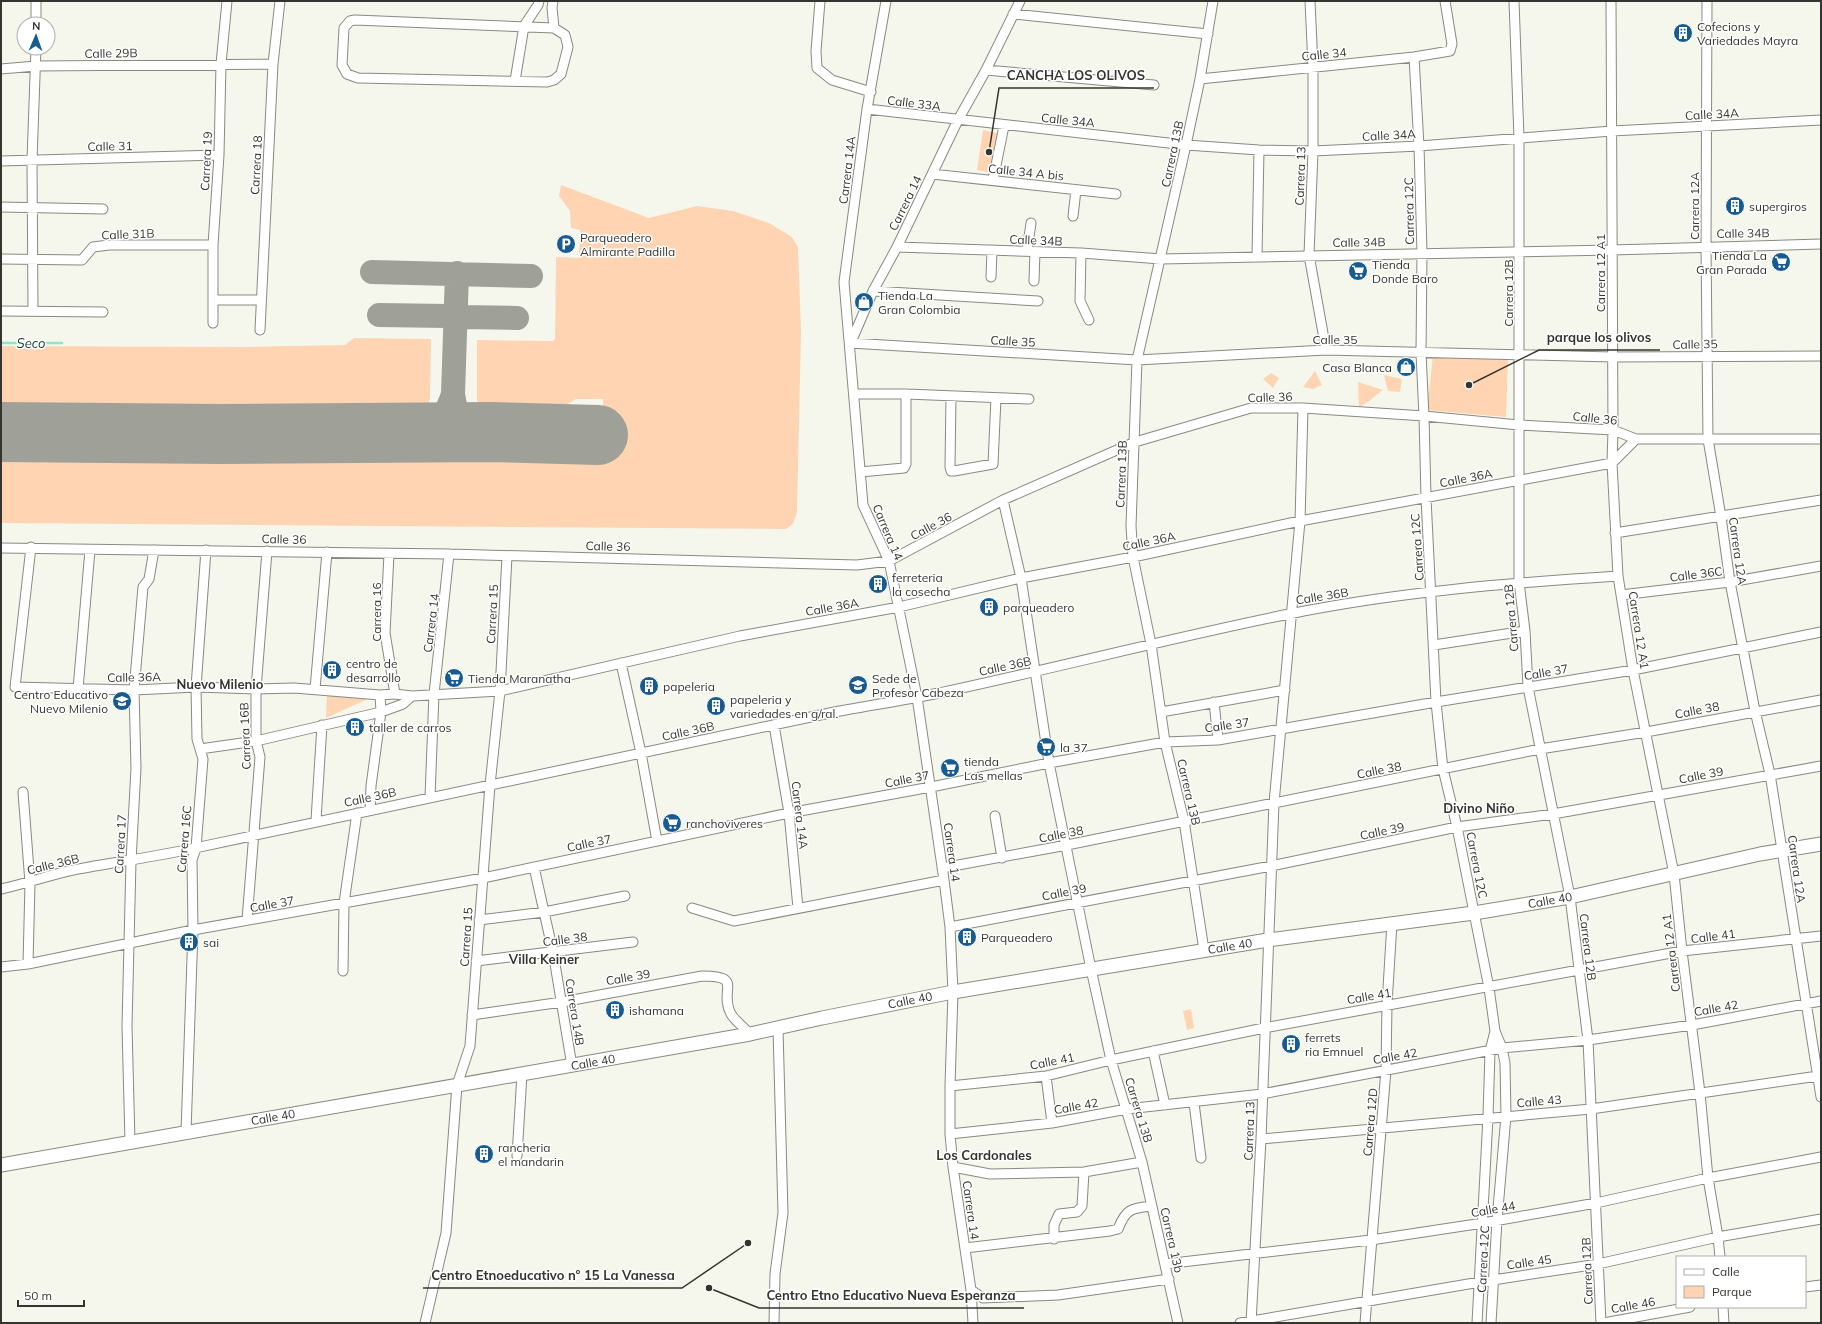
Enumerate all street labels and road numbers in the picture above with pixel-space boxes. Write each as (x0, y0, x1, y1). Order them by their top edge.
street label: Calle 34 (1301, 44, 1347, 64)
street label: Calle 29B (84, 45, 138, 61)
street label: Calle 33A (886, 92, 942, 114)
street label: Calle 34A (1685, 105, 1739, 123)
street label: Calle 34A (1040, 110, 1096, 130)
street label: Carrera 13B (1158, 119, 1186, 189)
street label: Calle 34A (1362, 126, 1416, 144)
street label: Carrera 19 (197, 131, 215, 191)
street label: Carrera 18 (247, 135, 265, 195)
street label: Carrera 14A (835, 135, 859, 205)
street label: Calle 31 (87, 138, 133, 154)
street label: Carrera 13 (1291, 146, 1309, 206)
street label: Calle 34 A bis (987, 161, 1065, 183)
street label: Carrera 12A (1687, 172, 1702, 240)
street label: Carrera 14 (885, 173, 925, 233)
street label: Carrera 12C (1401, 177, 1417, 245)
street label: Calle 34B (1716, 225, 1770, 241)
street label: Calle 31B (101, 226, 155, 242)
street label: Calle 34B (1009, 232, 1063, 248)
street label: Calle 34B (1332, 234, 1386, 250)
street label: Carrera 12 A1 (1593, 234, 1608, 312)
street label: Carrera 12B (1501, 259, 1516, 327)
street label: Calle 35 (990, 332, 1036, 350)
street label: Calle 35 (1313, 332, 1357, 347)
street label: Calle 35 (1672, 336, 1718, 352)
street label: Calle 36 (1247, 389, 1293, 405)
street label: Calle 36 (1572, 408, 1618, 428)
street label: Carrera 13B (1112, 440, 1130, 508)
street label: Calle 36A (1438, 465, 1494, 490)
street label: Carrera 14 (869, 502, 907, 562)
street label: Calle 36 (908, 509, 954, 543)
street label: Carrera 12C (1407, 513, 1427, 581)
street label: Carrera 12A (1726, 516, 1750, 586)
street label: Calle 36A (1121, 528, 1177, 554)
street label: Calle 36 (261, 531, 307, 547)
street label: Calle 36 (585, 538, 631, 554)
street label: Calle 36C (1669, 563, 1723, 585)
street label: Carrera 16 (369, 582, 384, 642)
street label: Carrera 15 (483, 584, 501, 644)
street label: Calle 36B (1295, 584, 1349, 608)
street label: Carrera 12B (1501, 584, 1521, 652)
street label: Carrera 12 A1 (1625, 590, 1653, 670)
street label: Carrera 14 (420, 593, 442, 653)
street label: Calle 36A (804, 595, 860, 619)
street label: Calle 36B (977, 653, 1033, 679)
street label: Calle 37 (1523, 661, 1569, 683)
street label: Calle 36A (107, 669, 161, 685)
street label: Calle 38 (1673, 698, 1721, 722)
street label: Carrera 16B (236, 702, 254, 770)
street label: Calle 37 (1204, 714, 1250, 736)
street label: Calle 36B (660, 718, 716, 744)
street label: Carrera 13B (1174, 757, 1204, 827)
street label: Calle 38 (1355, 758, 1403, 782)
street label: Calle 39 (1677, 763, 1725, 787)
street label: Calle 37 (883, 767, 931, 791)
street label: Carrera 14A (788, 780, 812, 850)
street label: Calle 36B (342, 784, 398, 810)
street label: Carrera 16C (174, 805, 194, 873)
street label: Carrera 17 (111, 814, 129, 874)
street label: Calle 39 (1358, 819, 1406, 843)
street label: Carrera 14 (940, 822, 964, 882)
street label: Calle 38 (1037, 822, 1085, 846)
street label: Carrera 12C (1463, 830, 1491, 900)
street label: Calle 37 (565, 831, 613, 855)
street label: Carrera 12A (1785, 834, 1809, 904)
street label: Calle 36B (25, 850, 81, 878)
street label: Calle 39 (1040, 880, 1088, 904)
street label: Calle 40 (1527, 889, 1573, 911)
street label: Calle 37 (249, 893, 295, 915)
street label: Carrera 15 (456, 907, 476, 967)
street label: Carrera 12B (1576, 913, 1600, 981)
street label: Carrera 12 A1 (1659, 913, 1683, 993)
street label: Calle 41 (1690, 926, 1736, 946)
street label: Calle 38 (542, 929, 588, 949)
street label: Calle 40 (1207, 935, 1253, 957)
street label: Calle 39 (605, 966, 651, 988)
street label: Carrera 14B (562, 977, 588, 1047)
street label: Calle 41 (1346, 985, 1392, 1007)
street label: Calle 40 (886, 988, 934, 1012)
street label: Calle 42 (1693, 997, 1739, 1019)
street label: Calle 42 (1372, 1045, 1418, 1067)
street label: Calle 41 (1028, 1049, 1076, 1073)
street label: Calle 40 (570, 1051, 616, 1073)
street label: Carrera 13B (1122, 1075, 1156, 1145)
street label: Carrera 12D (1360, 1087, 1380, 1157)
street label: Calle 43 (1516, 1092, 1562, 1110)
street label: Calle 42 (1053, 1095, 1099, 1117)
street label: Carrera 13 (1240, 1101, 1258, 1161)
street label: Calle 40 (250, 1106, 296, 1128)
street label: Carrera 14 (959, 1180, 983, 1240)
street label: Calle 44 (1470, 1198, 1516, 1220)
street label: Carrera 13b (1157, 1206, 1187, 1274)
street label: Carrera 12C (1474, 1225, 1492, 1293)
street label: Carrera 12B (1578, 1237, 1596, 1305)
street label: Calle 45 (1506, 1251, 1552, 1273)
street label: Calle 46 (1610, 1294, 1656, 1316)

